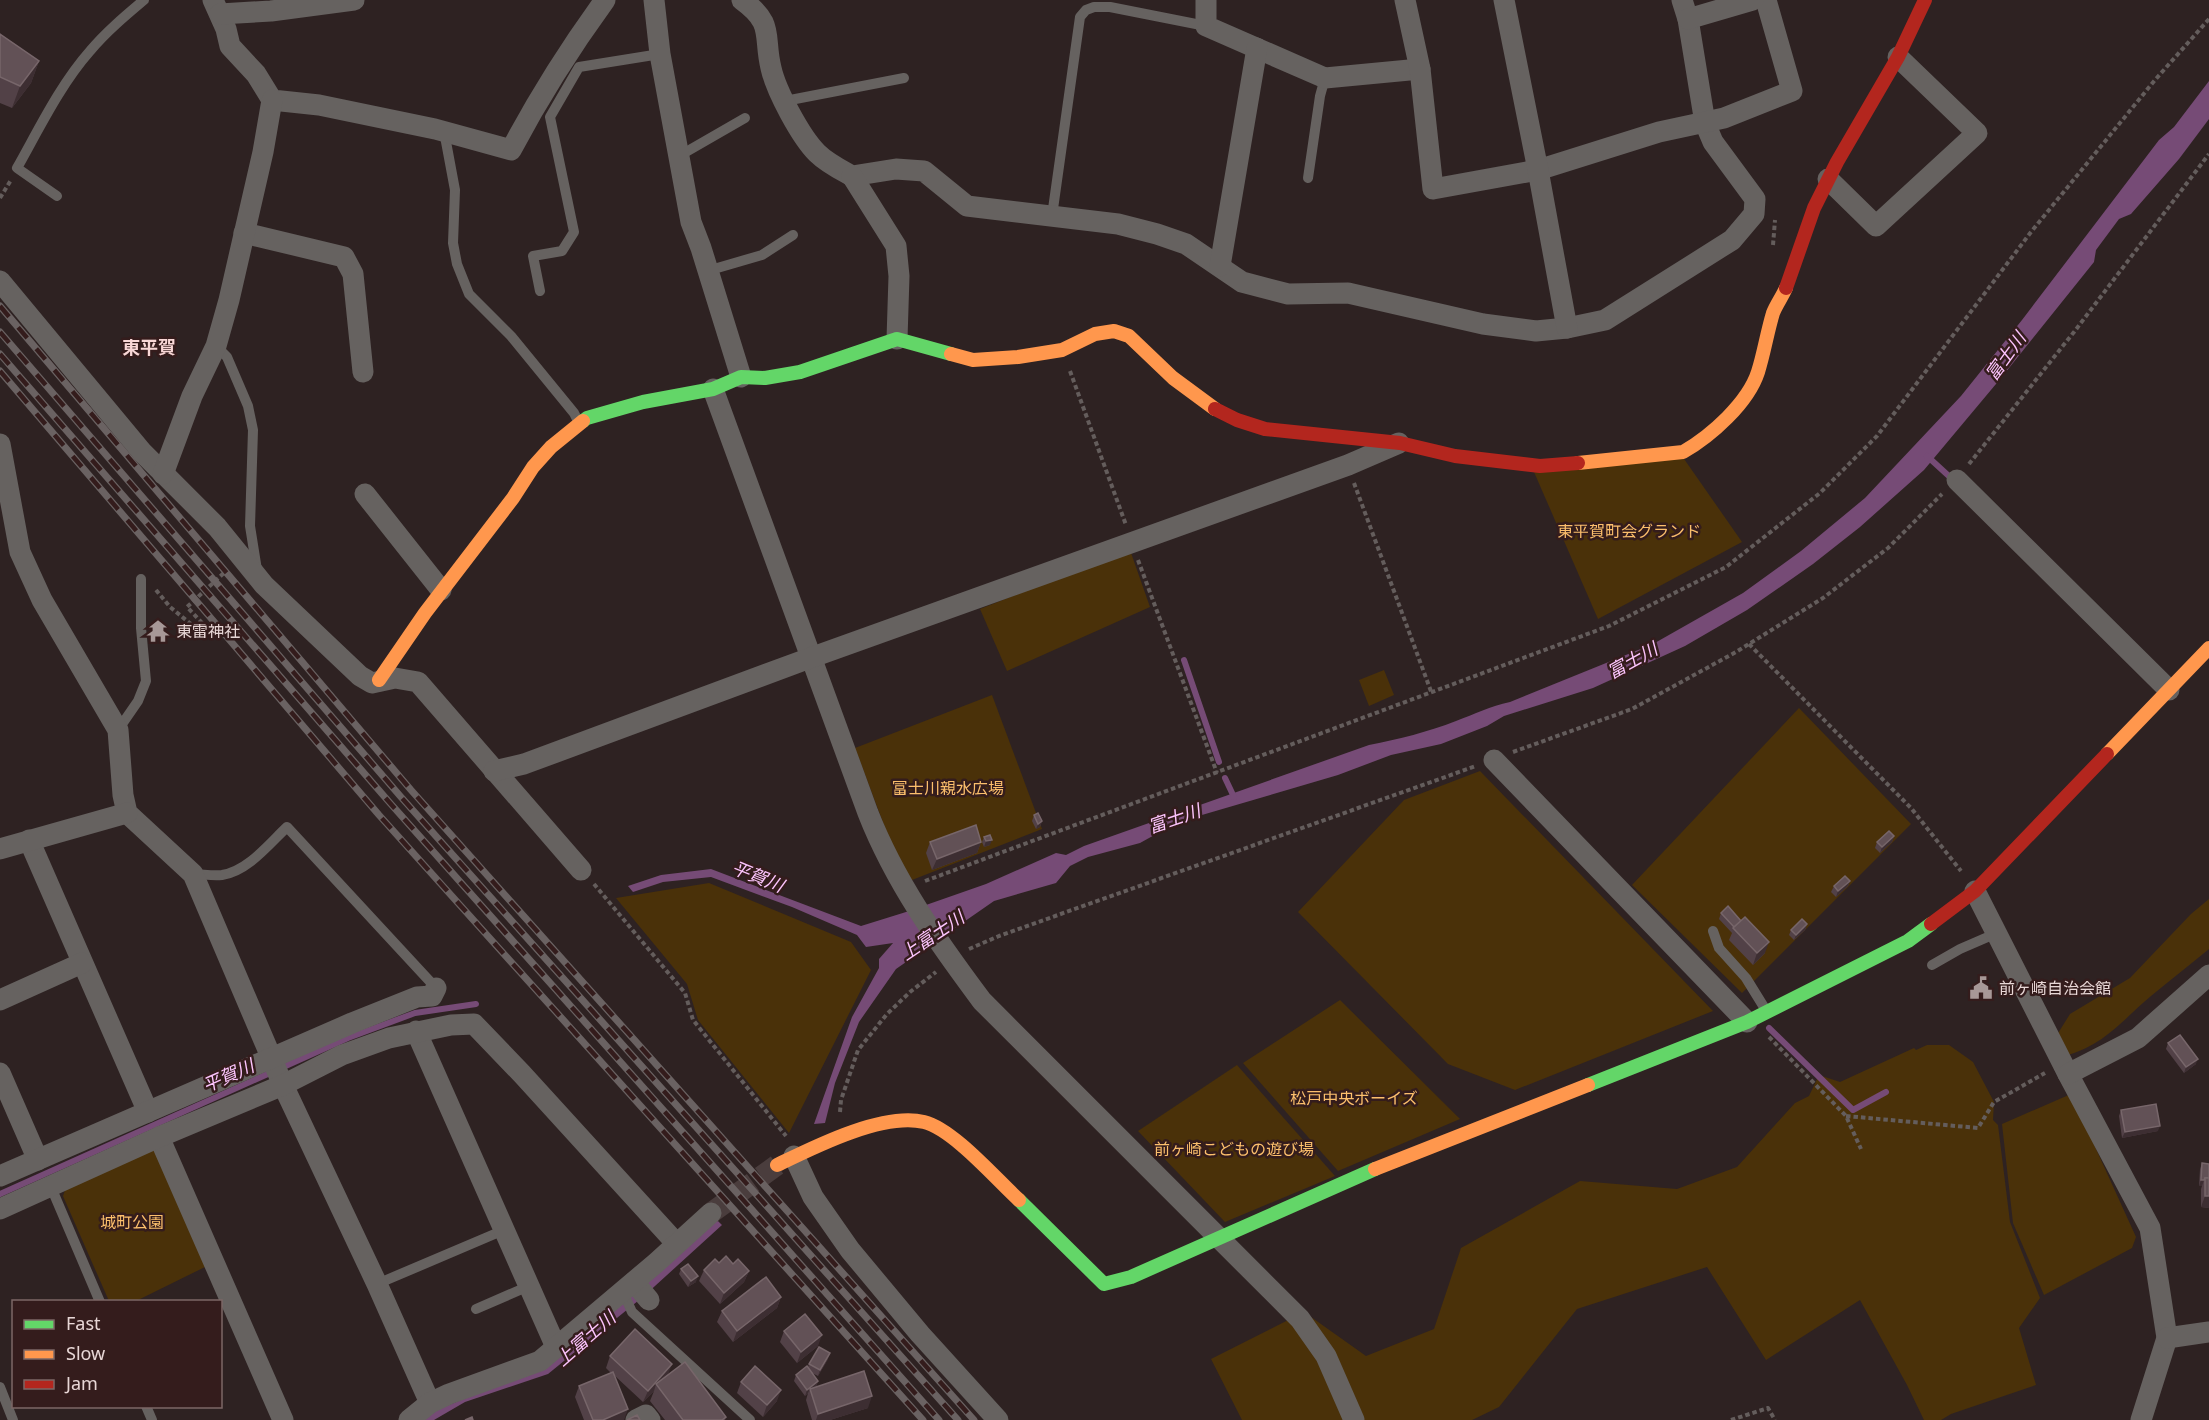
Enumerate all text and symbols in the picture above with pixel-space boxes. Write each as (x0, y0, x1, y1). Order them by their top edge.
water label: 富士川 (1979, 325, 2032, 385)
district label: 東平賀 (122, 335, 176, 359)
park label: 東平賀町会グランド (1557, 520, 1701, 542)
temple icon: 東雷神社 (145, 618, 171, 644)
place label: 東雷神社 (176, 620, 240, 642)
water label: 富士川 (1603, 635, 1663, 684)
park label: 富士川親水広場 (892, 777, 1004, 799)
water label: 富士川 (1145, 797, 1205, 838)
water label: 平賀川 (728, 855, 789, 898)
water label: 上富士川 (895, 904, 970, 965)
public building icon: 前ヶ崎自治会館 (1968, 975, 1994, 1001)
place label: 前ヶ崎自治会館 (1999, 977, 2111, 999)
water label: 平賀川 (198, 1052, 259, 1097)
park label: 松戸中央ボーイズ (1290, 1087, 1418, 1109)
park label: 前ヶ崎こどもの遊び場 (1154, 1138, 1314, 1160)
park label: 城町公園 (100, 1211, 164, 1233)
legend (12, 1300, 222, 1408)
water label: 上富士川 (550, 1304, 622, 1371)
text: Fast (66, 1311, 101, 1335)
text: Slow (66, 1341, 105, 1365)
text: Jam (64, 1371, 98, 1395)

